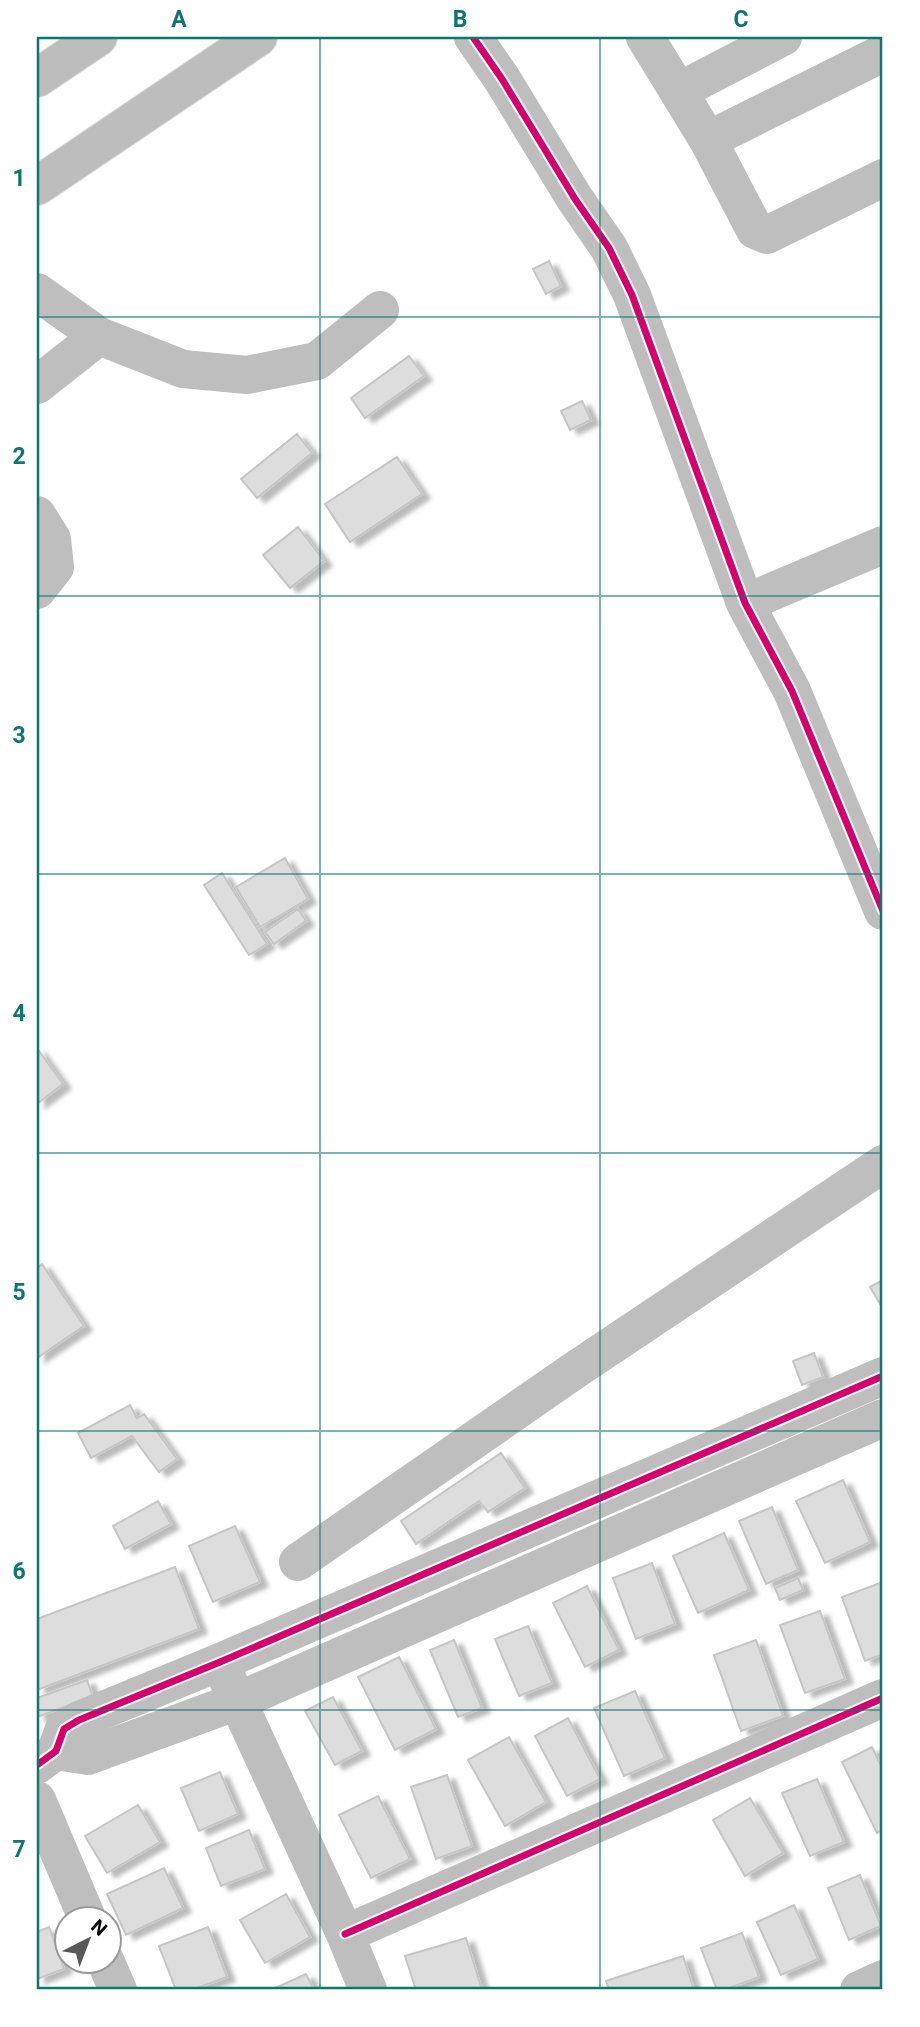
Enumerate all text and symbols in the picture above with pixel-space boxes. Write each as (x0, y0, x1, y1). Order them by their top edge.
text: A (171, 6, 187, 33)
text: B (453, 6, 467, 33)
text: C (733, 6, 749, 33)
text: 1 (12, 165, 26, 192)
text: 2 (12, 443, 26, 470)
text: 3 (12, 722, 26, 749)
text: 4 (12, 1000, 26, 1027)
text: 5 (12, 1279, 26, 1306)
text: 6 (12, 1558, 26, 1585)
text: 7 (12, 1836, 26, 1863)
north arrow (52, 1904, 122, 1974)
text: N (86, 1915, 112, 1941)

